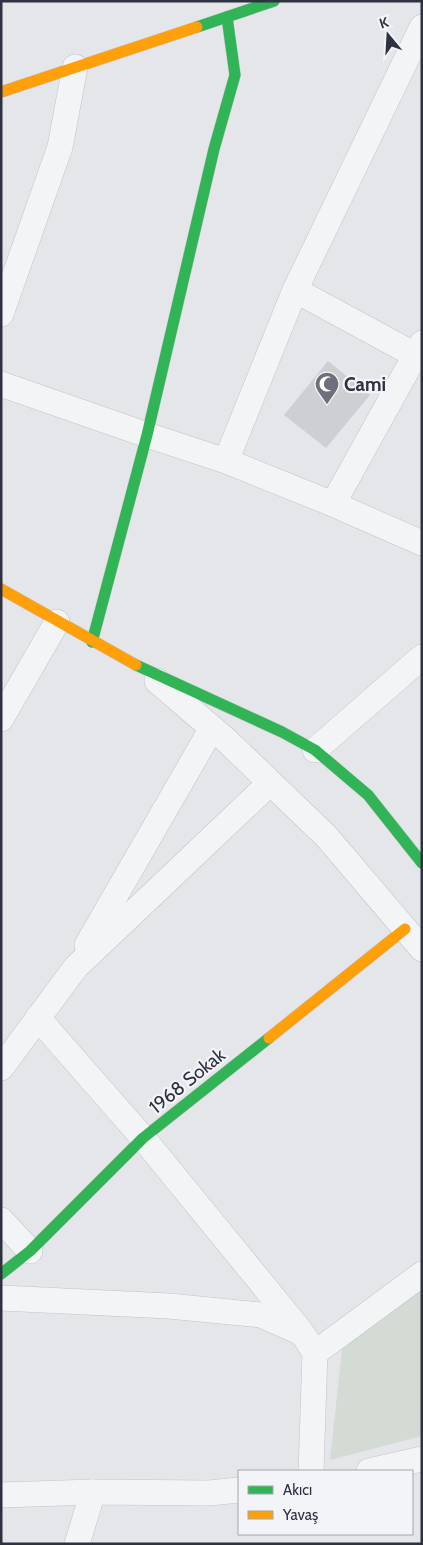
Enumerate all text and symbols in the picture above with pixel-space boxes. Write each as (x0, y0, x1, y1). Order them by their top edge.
north arrow (363, 10, 413, 60)
text: K (377, 13, 391, 33)
mosque icon: Cami (314, 371, 340, 405)
place label: Cami (344, 373, 386, 396)
street label: 1968 Sokak (144, 1043, 230, 1119)
legend (238, 1470, 413, 1535)
text: Akıcı (283, 1481, 312, 1499)
text: Yavaş (282, 1506, 318, 1524)

